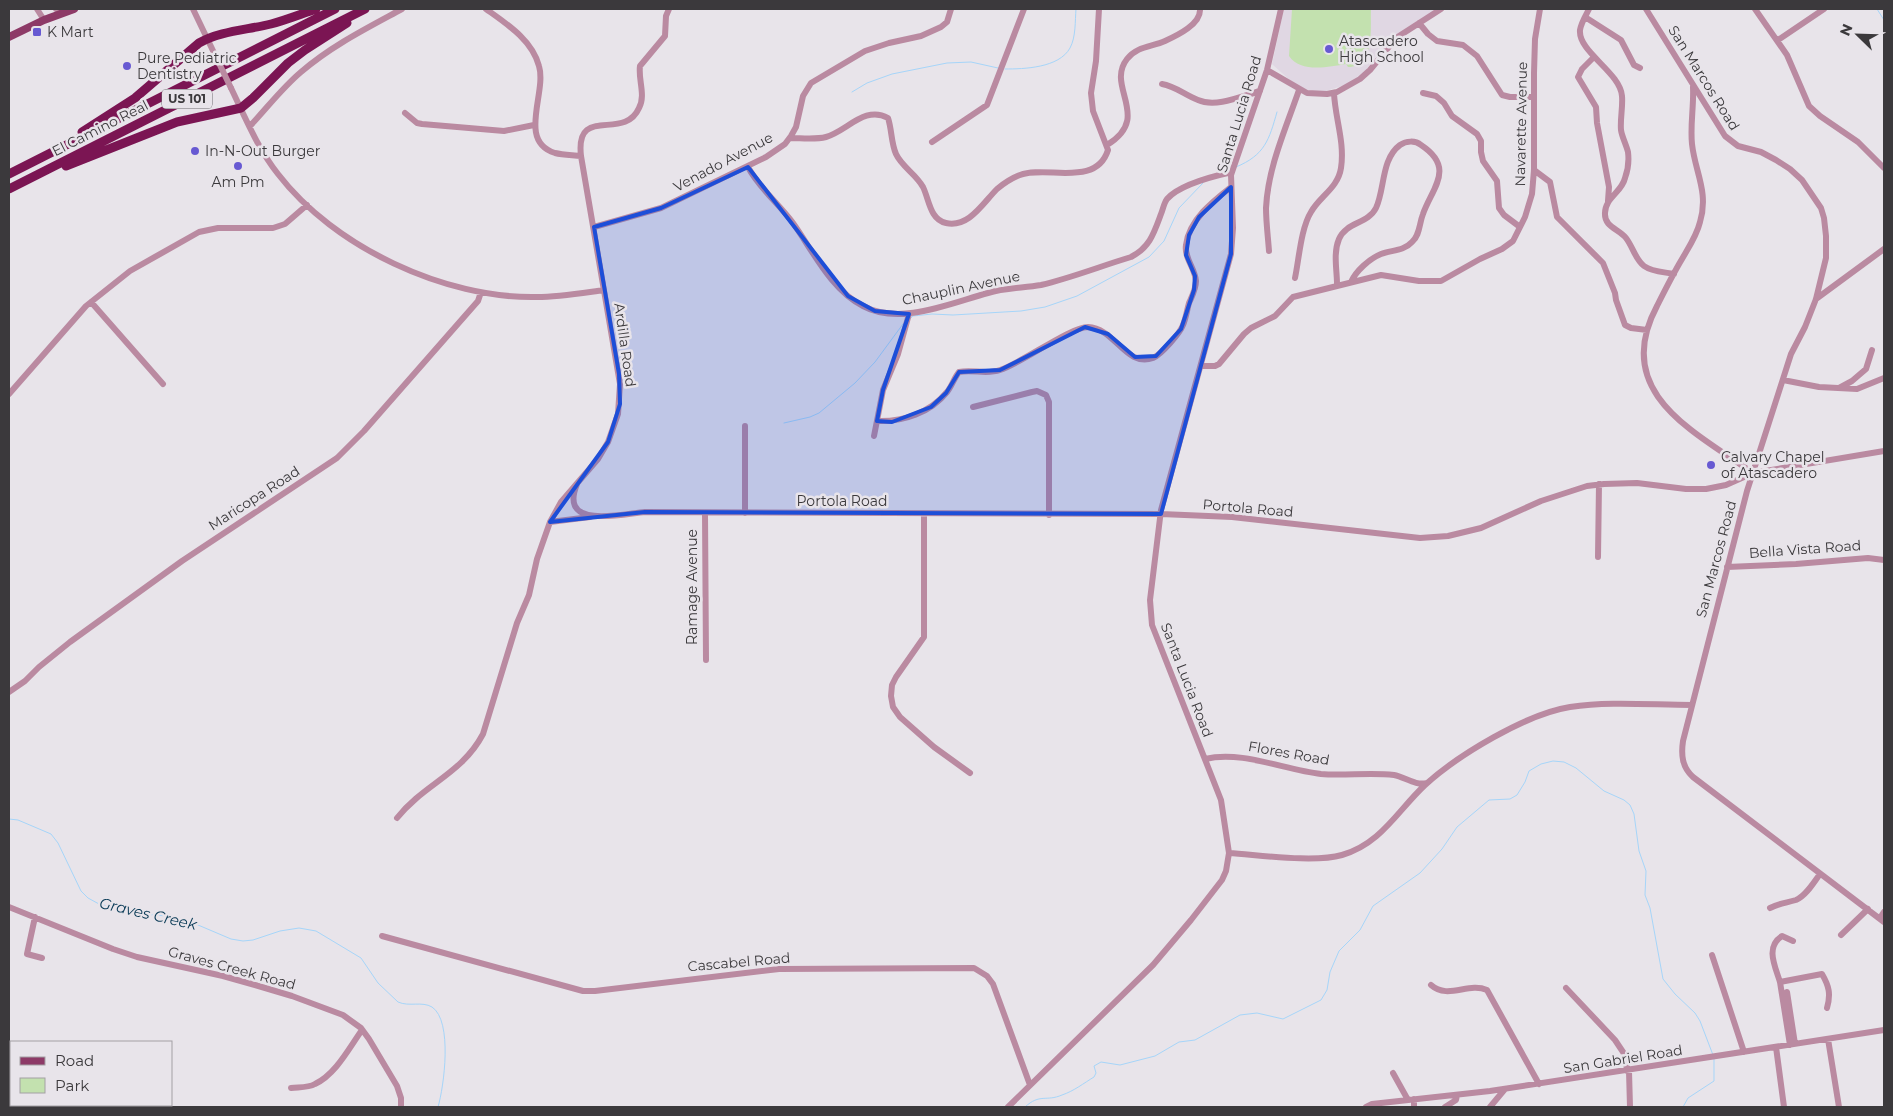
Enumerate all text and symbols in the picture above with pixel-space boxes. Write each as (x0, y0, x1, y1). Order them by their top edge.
north arrow (1833, 10, 1883, 60)
text: N (1836, 21, 1857, 39)
street label: San Marcos Road (1664, 22, 1744, 134)
place label: K Mart (47, 23, 94, 41)
marker: K Mart (31, 26, 43, 38)
place label: Atascadero High School (1339, 32, 1424, 66)
marker: Atascadero High School (1323, 43, 1335, 55)
place label: Pure Pediatric Dentistry (137, 49, 237, 83)
street label: Santa Lucia Road (1213, 53, 1265, 175)
marker: Pure Pediatric Dentistry (121, 60, 133, 72)
street label: Navarette Avenue (1511, 61, 1531, 187)
road number: US 101 (162, 90, 212, 108)
street label: El Camino Real (49, 96, 151, 160)
street label: Venado Avenue (670, 128, 776, 196)
place label: In-N-Out Burger (205, 142, 321, 160)
marker: In-N-Out Burger (189, 145, 201, 157)
marker: Am Pm (232, 160, 244, 172)
place label: Am Pm (211, 173, 265, 191)
street label: Chauplin Avenue (900, 267, 1022, 309)
street label: Ardilla Road (610, 302, 640, 388)
place label: Calvary Chapel of Atascadero (1721, 448, 1825, 482)
marker: Calvary Chapel of Atascadero (1705, 459, 1717, 471)
street label: Maricopa Road (205, 462, 303, 534)
street label: Portola Road (797, 492, 887, 510)
street label: Portola Road (1202, 495, 1294, 521)
street label: San Marcos Road (1692, 498, 1740, 620)
street label: Ramage Avenue (683, 529, 701, 645)
street label: Bella Vista Road (1748, 536, 1862, 562)
street label: Santa Lucia Road (1157, 620, 1217, 740)
street label: Flores Road (1247, 737, 1331, 769)
water label: Graves Creek (98, 893, 200, 934)
street label: Graves Creek Road (166, 942, 298, 994)
street label: Cascabel Road (687, 949, 791, 975)
legend (10, 1041, 172, 1106)
street label: San Gabriel Road (1562, 1041, 1684, 1077)
text: Road (55, 1051, 94, 1070)
text: Park (55, 1076, 89, 1095)

